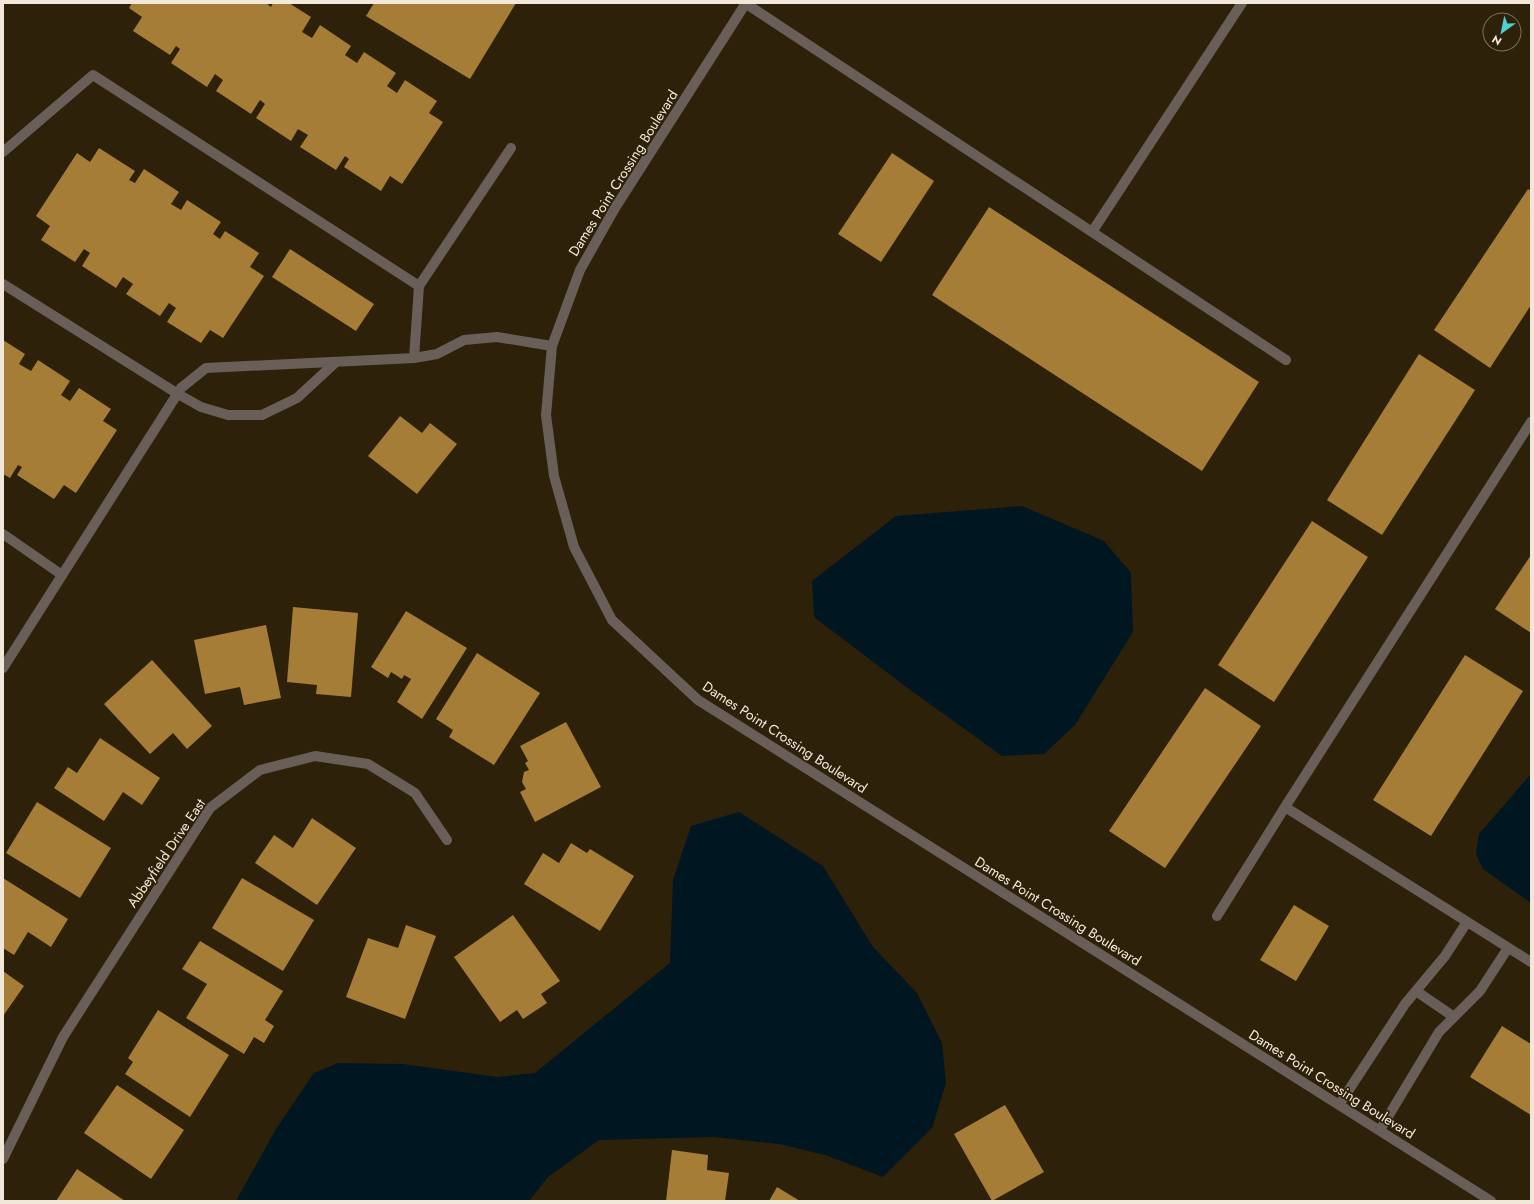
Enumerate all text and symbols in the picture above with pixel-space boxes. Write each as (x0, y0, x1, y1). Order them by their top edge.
north arrow (1482, 12, 1522, 52)
text: N (1489, 31, 1505, 49)
street label: Dames Point Crossing Boulevard (563, 86, 683, 260)
street label: Dames Point Crossing Boulevard (699, 676, 871, 798)
street label: Abbeyfield Drive East (122, 794, 210, 911)
street label: Dames Point Crossing Boulevard (971, 851, 1145, 971)
street label: Dames Point Crossing Boulevard (1245, 1024, 1419, 1144)

